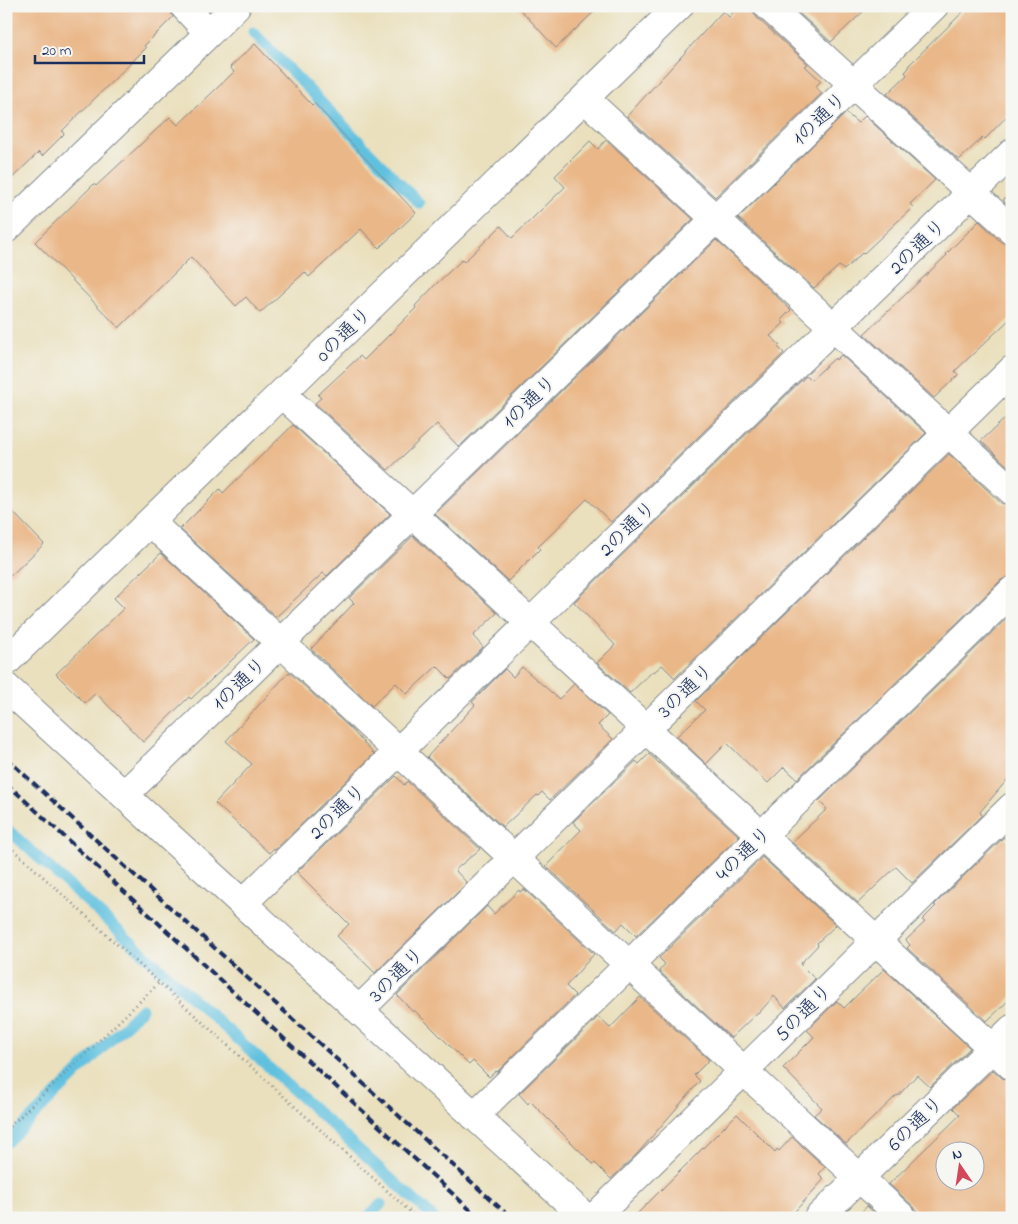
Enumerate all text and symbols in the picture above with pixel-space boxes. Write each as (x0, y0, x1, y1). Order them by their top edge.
scale bar (35, 32, 144, 64)
text: 20 m (42, 40, 72, 62)
street label: 1の通り (787, 86, 855, 153)
street label: 2の通り (884, 213, 954, 283)
street label: 0の通り (310, 302, 379, 370)
street label: 1の通り (497, 369, 565, 436)
street label: 2の通り (594, 495, 664, 565)
street label: 1の通り (207, 651, 275, 718)
street label: 3の通り (652, 658, 721, 726)
street label: 2の通り (304, 778, 374, 848)
street label: 4の通り (710, 821, 779, 889)
street label: 3の通り (363, 941, 432, 1010)
street label: 5の通り (769, 978, 840, 1049)
street label: 6の通り (882, 1090, 952, 1159)
north arrow (936, 1142, 986, 1192)
text: N (950, 1144, 964, 1166)

